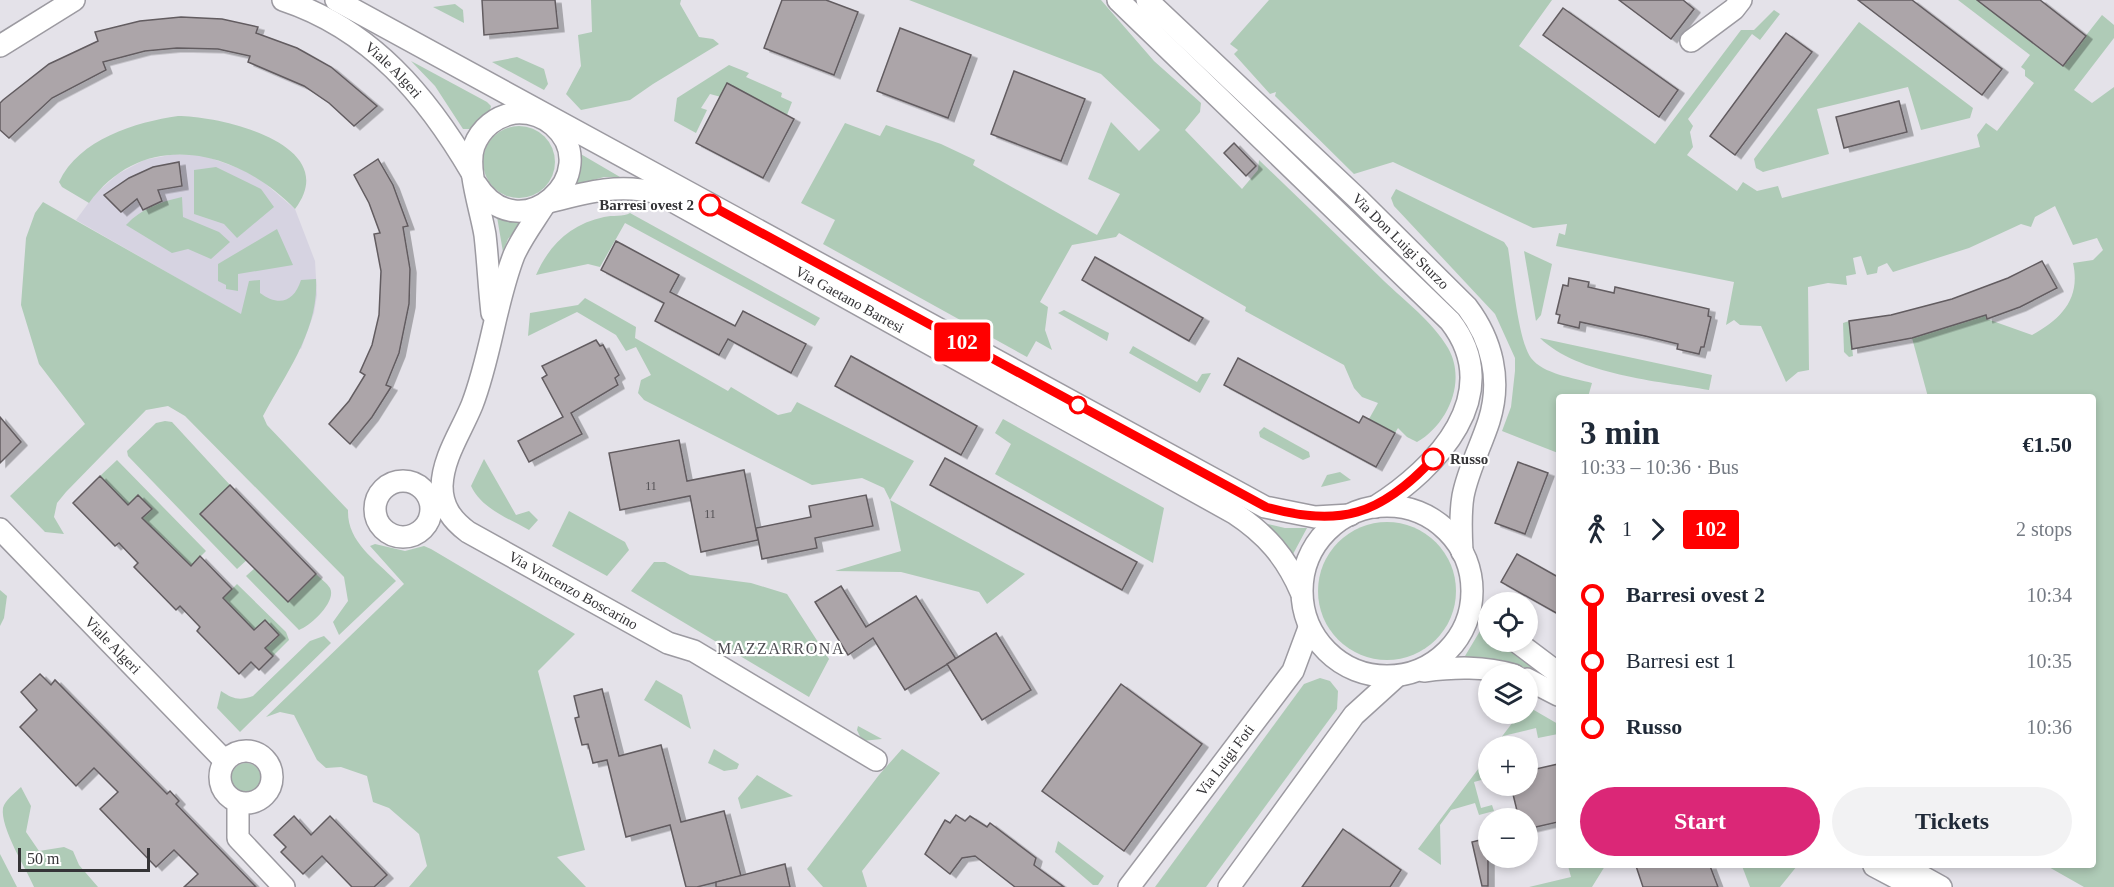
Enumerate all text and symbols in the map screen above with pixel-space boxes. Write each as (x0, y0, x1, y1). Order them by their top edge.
street label: Viale Algeri (362, 39, 425, 101)
street label: Via Don Luigi Sturzo (1349, 190, 1452, 292)
marker: Barresi ovest 2 (699, 194, 721, 216)
place label: Barresi ovest 2 (599, 197, 694, 213)
street label: Via Gaetano Barresi (793, 263, 907, 336)
line badge: 102 (928, 322, 996, 362)
text: 102 (946, 330, 978, 354)
unlabelled marker (1069, 396, 1087, 414)
text: 3 min (1580, 415, 1660, 451)
text: €1.50 (2023, 432, 2072, 457)
marker: Russo (1422, 448, 1444, 470)
place label: Russo (1450, 451, 1488, 467)
text: 10:33 – 10:36 · Bus (1580, 456, 1739, 478)
house number: 11 (645, 479, 657, 493)
house number: 11 (704, 507, 716, 521)
icon: walk (1580, 513, 1613, 546)
icon: forward (1641, 513, 1674, 546)
text: 102 (1695, 517, 1727, 541)
text: 1 (1622, 518, 1632, 540)
text: 2 stops (2016, 518, 2072, 540)
street label: Via Vincenzo Boscarino (506, 548, 641, 633)
text: Barresi ovest 2 (1626, 582, 1765, 607)
text: 10:34 (2026, 584, 2072, 606)
map controls (1478, 592, 1538, 868)
button: locate (1478, 592, 1538, 652)
street label: Viale Algeri (82, 614, 144, 677)
district label: MAZZARRONA (717, 640, 845, 657)
text: Barresi est 1 (1626, 648, 1736, 673)
text: 10:35 (2026, 650, 2072, 672)
button: layers (1478, 664, 1538, 724)
text: Russo (1626, 714, 1682, 739)
text: 10:36 (2026, 716, 2072, 738)
street label: Via Luigi Foti (1193, 722, 1257, 799)
button: + (1478, 736, 1538, 796)
button: Start (1580, 787, 1820, 856)
button: Tickets (1832, 787, 2072, 856)
button: − (1478, 808, 1538, 868)
scale bar (18, 845, 150, 872)
text: 50 m (27, 850, 59, 867)

